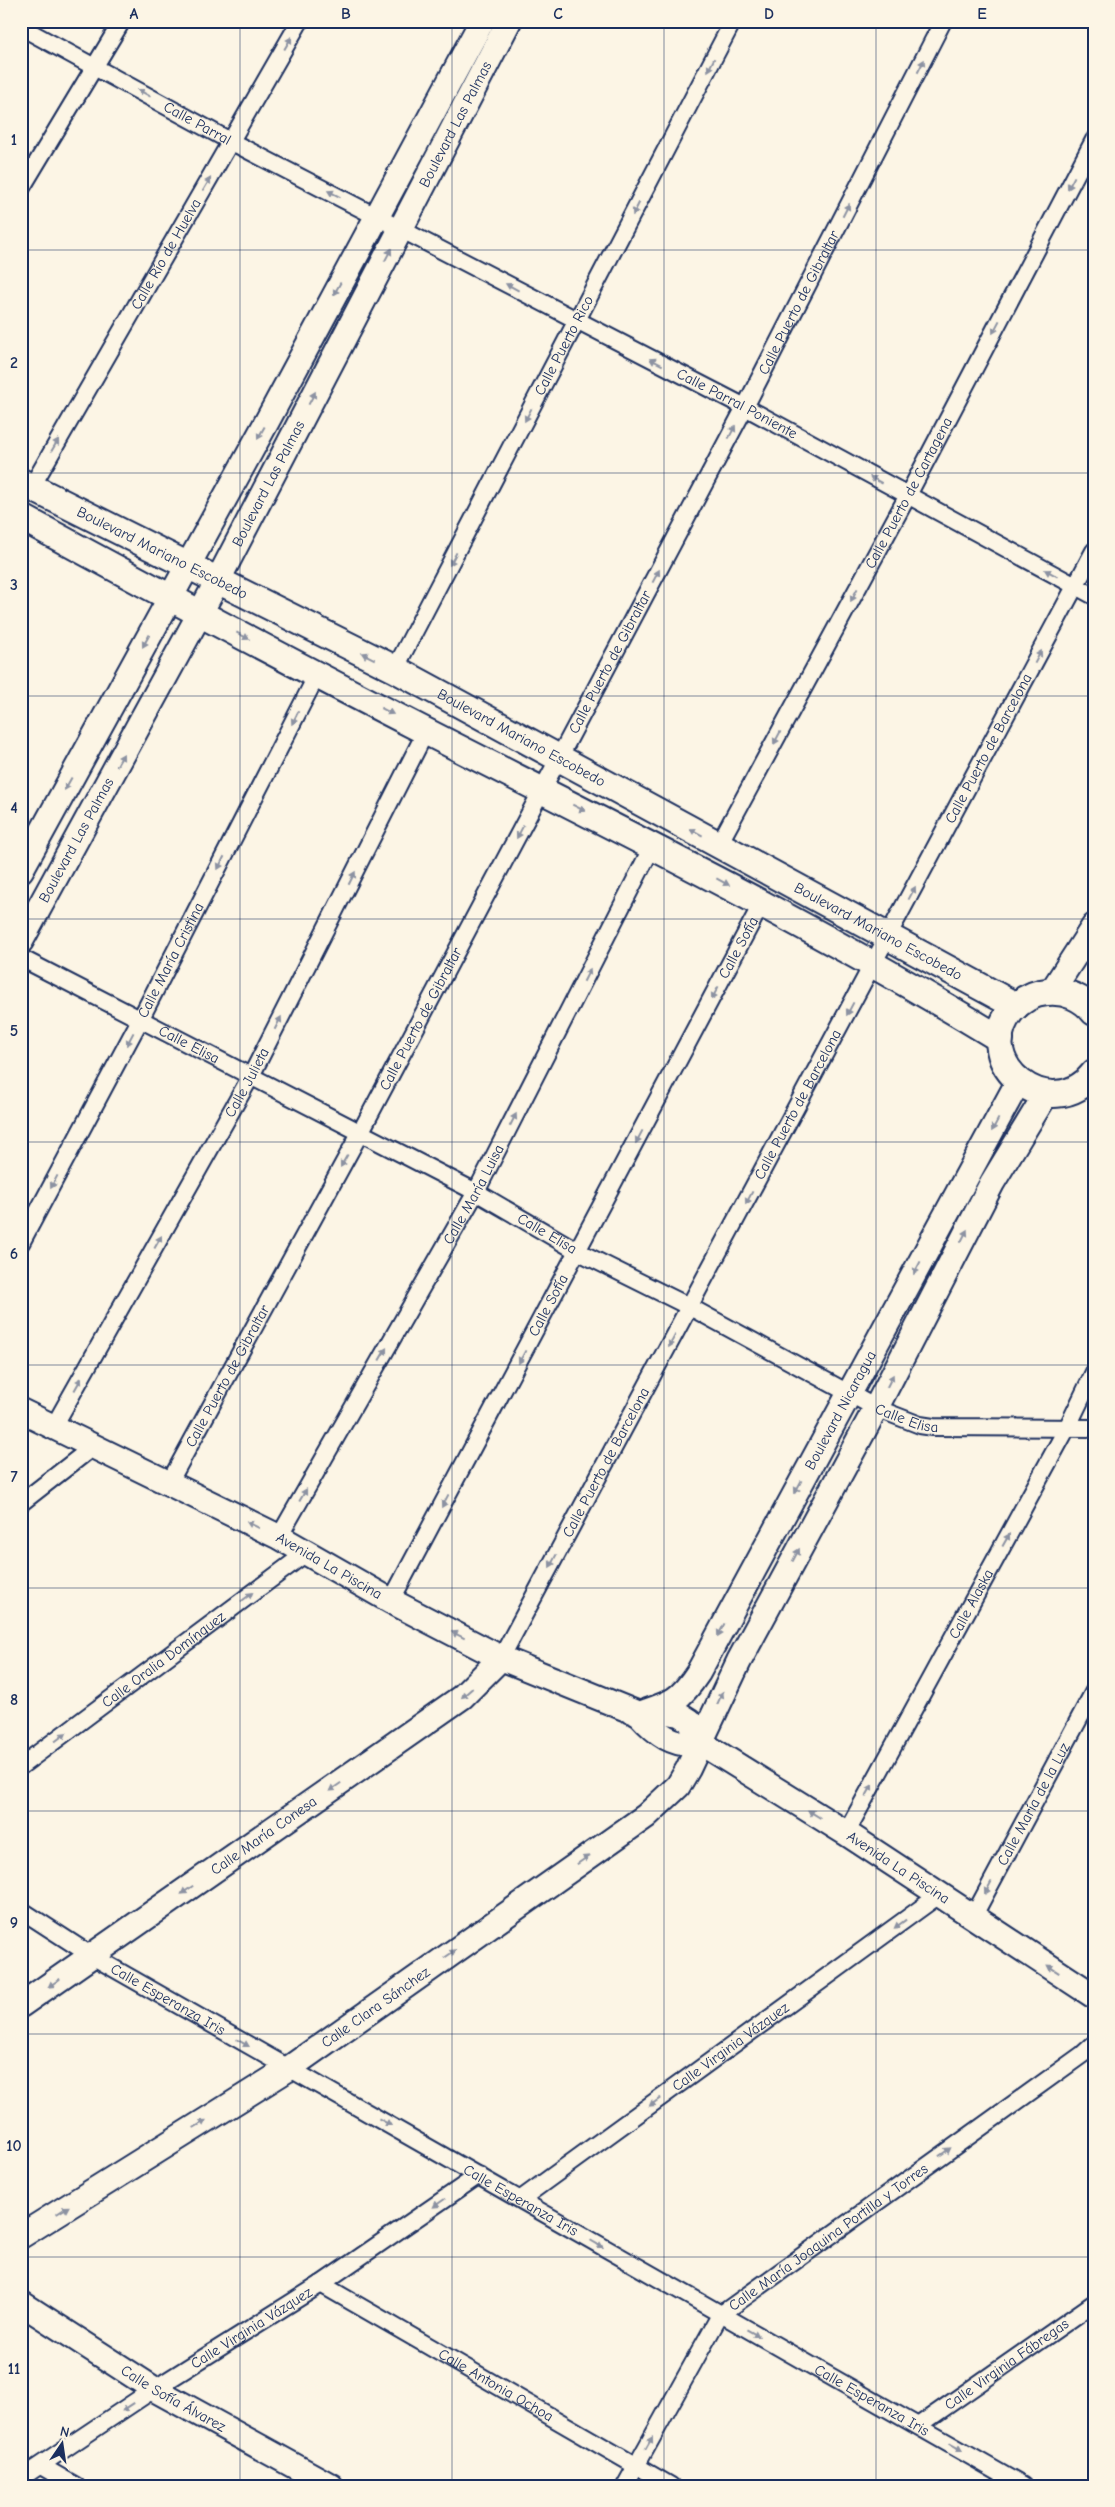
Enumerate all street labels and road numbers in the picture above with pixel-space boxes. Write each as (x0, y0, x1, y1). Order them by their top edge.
street label: Boulevard Las Palmas (415, 58, 495, 190)
street label: Calle Parral (161, 98, 234, 149)
street label: Calle Río de Huelva (127, 195, 205, 313)
street label: Calle Puerto de Gibraltar (754, 227, 843, 377)
street label: Calle Puerto Rico (530, 292, 597, 398)
street label: Calle Parral Poniente (674, 364, 801, 443)
street label: Calle Puerto de Cartagena (861, 414, 956, 572)
street label: Boulevard Las Palmas (228, 418, 308, 550)
street label: Boulevard Mariano Escobedo (74, 502, 251, 603)
street label: Calle Puerto de Gibraltar (565, 587, 655, 737)
street label: Calle Puerto de Barcelona (941, 670, 1036, 826)
street label: Boulevard Mariano Escobedo (434, 685, 609, 791)
street label: Boulevard Las Palmas (35, 775, 117, 906)
street label: Boulevard Mariano Escobedo (791, 878, 965, 984)
street label: Calle María Cristina (134, 899, 208, 1021)
street label: Calle Sofía (714, 913, 762, 982)
street label: Calle Puerto de Gibraltar (375, 944, 466, 1093)
street label: Calle Elisa (156, 1021, 222, 1067)
street label: Calle Puerto de Barcelona (750, 1026, 845, 1183)
street label: Calle Julieta (221, 1045, 273, 1120)
street label: Calle María Luisa (439, 1141, 508, 1247)
street label: Calle Elisa (514, 1209, 580, 1258)
street label: Calle Sofía (524, 1271, 572, 1339)
street label: Calle Puerto de Gibraltar (181, 1302, 274, 1450)
street label: Boulevard Nicaragua (801, 1347, 880, 1473)
street label: Calle Puerto de Barcelona (558, 1384, 653, 1540)
street label: Calle Elisa (872, 1400, 938, 1436)
street label: Avenida La Piscina (273, 1528, 386, 1603)
street label: Calle Alaska (945, 1566, 997, 1642)
street label: Calle Oralia Domínguez (98, 1607, 229, 1711)
street label: Calle María de la Luz (993, 1739, 1074, 1869)
street label: Calle María Conesa (207, 1792, 320, 1879)
street label: Avenida La Piscina (843, 1827, 953, 1908)
street label: Calle Esperanza Iris (107, 1959, 228, 2039)
street label: Calle Clara Sánchez (318, 1963, 433, 2052)
street label: Calle Virginia Vázquez (669, 1998, 793, 2095)
street label: Calle María Joaquina Portilla y Torres (725, 2159, 931, 2315)
street label: Calle Esperanza Iris (460, 2160, 581, 2240)
street label: Calle Virginia Vázquez (187, 2283, 316, 2373)
street label: Calle Virginia Fábregas (941, 2314, 1072, 2414)
street label: Calle Antonia Ochoa (435, 2345, 557, 2425)
street label: Calle Esperanza Iris (811, 2360, 932, 2440)
street label: Calle Sofía Álvarez (118, 2361, 229, 2436)

